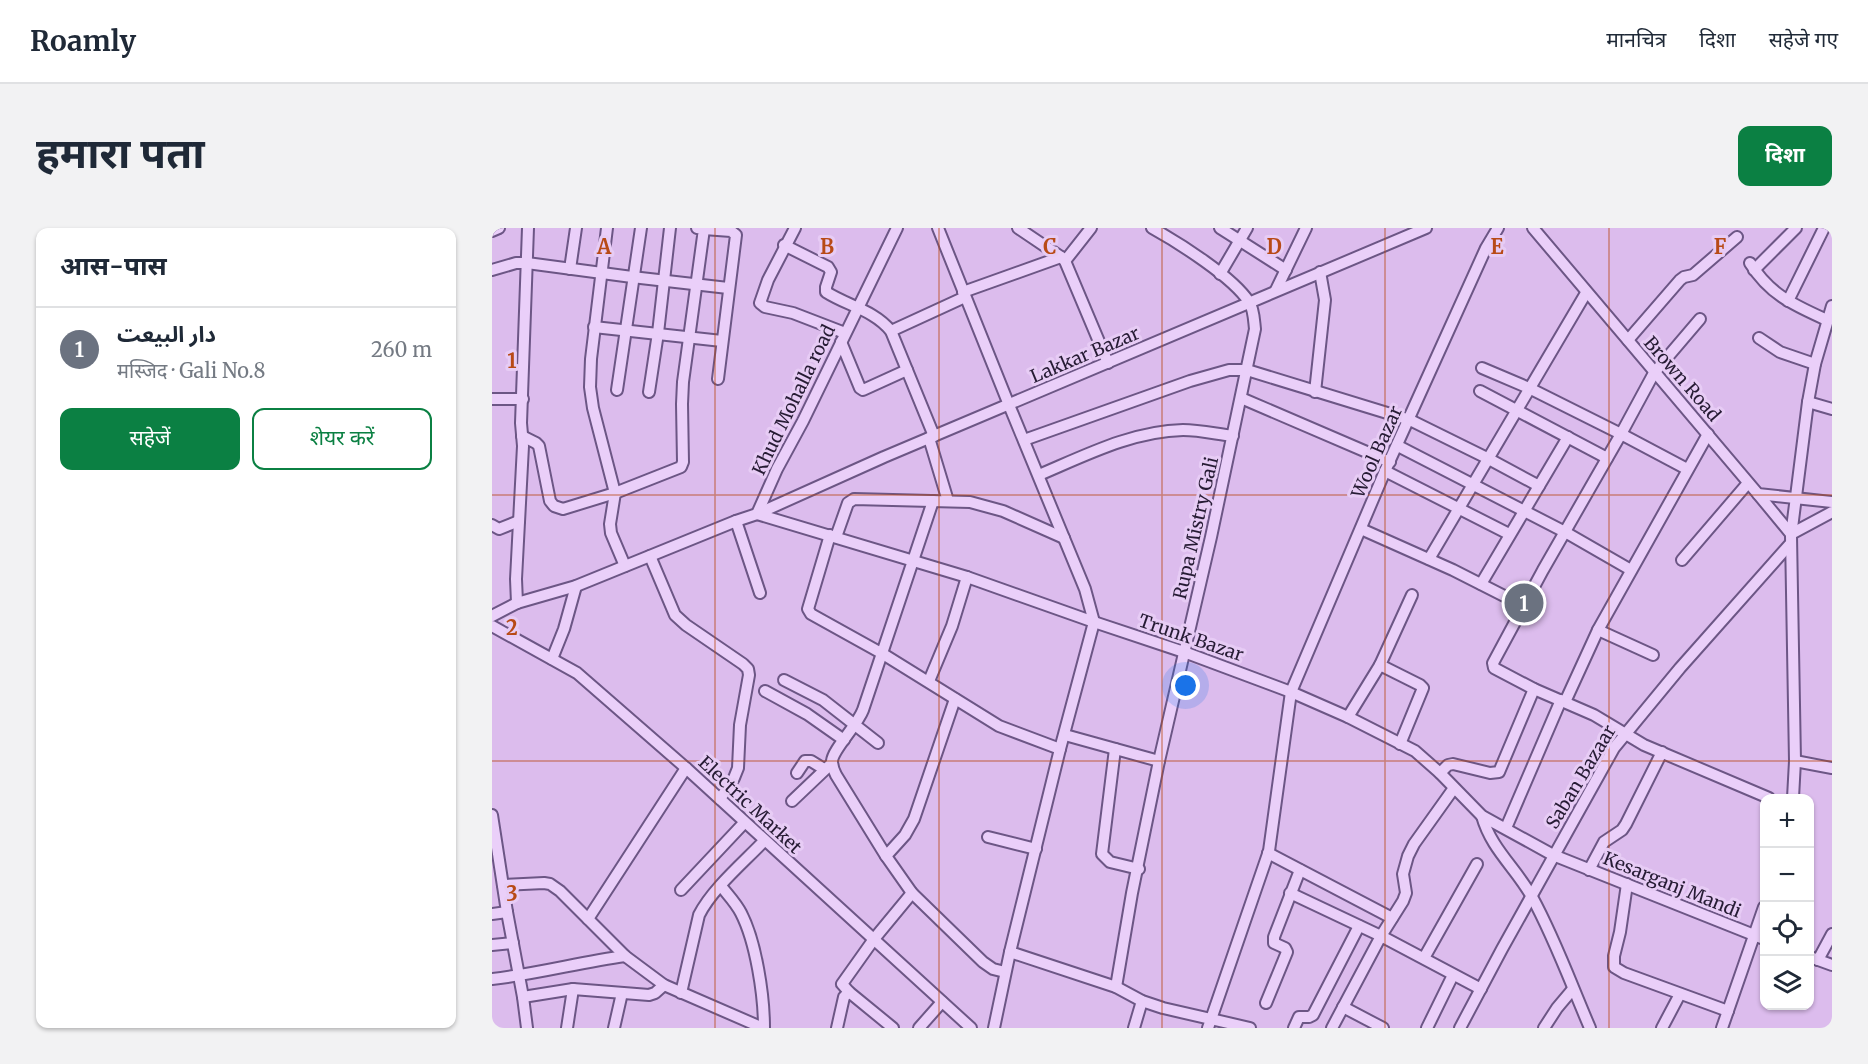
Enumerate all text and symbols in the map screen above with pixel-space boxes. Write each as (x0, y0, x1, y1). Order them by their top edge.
text: Roamly (30, 23, 136, 59)
text: मानचित्र (1606, 26, 1666, 53)
text: दिशा (1699, 26, 1736, 53)
text: सहेजे गए (1769, 26, 1838, 53)
button: दिशा (1738, 126, 1832, 186)
text: हमारा पता (36, 127, 205, 179)
text: A (596, 234, 612, 259)
text: B (820, 234, 834, 259)
text: C (1043, 234, 1057, 259)
text: D (1266, 234, 1282, 259)
text: E (1490, 234, 1504, 259)
text: F (1714, 234, 1727, 259)
text: आस-पास (60, 249, 167, 282)
text: دار البیعت (117, 320, 216, 348)
street label: Khud Mohalla road (747, 321, 840, 479)
street label: Lakkar Bazar (1027, 321, 1143, 388)
street label: Brown Road (1639, 331, 1726, 426)
text: 1 (75, 337, 84, 362)
text: 260 m (371, 337, 432, 362)
text: 1 (507, 348, 517, 373)
text: मस्जिद · Gali No.8 (117, 358, 265, 383)
street label: Wool Bazar (1346, 402, 1407, 502)
button: सहेजें (60, 408, 240, 470)
button: शेयर करें (252, 408, 432, 470)
street label: Rupa Mistry Gali (1168, 454, 1223, 601)
pin: 1 (1504, 580, 1544, 626)
street label: Trunk Bazar (1136, 609, 1247, 666)
text: 2 (506, 615, 518, 640)
your location (1171, 671, 1200, 700)
street label: Saban Bazaar (1540, 721, 1621, 833)
street label: Electric Market (694, 751, 807, 858)
map controls (1760, 794, 1814, 1010)
button: + (1760, 794, 1814, 848)
street label: Kesarganj Mandi (1600, 846, 1745, 923)
button: − (1760, 848, 1814, 902)
text: 3 (506, 881, 518, 906)
button: locate (1760, 902, 1814, 956)
button: layers (1760, 956, 1814, 1010)

